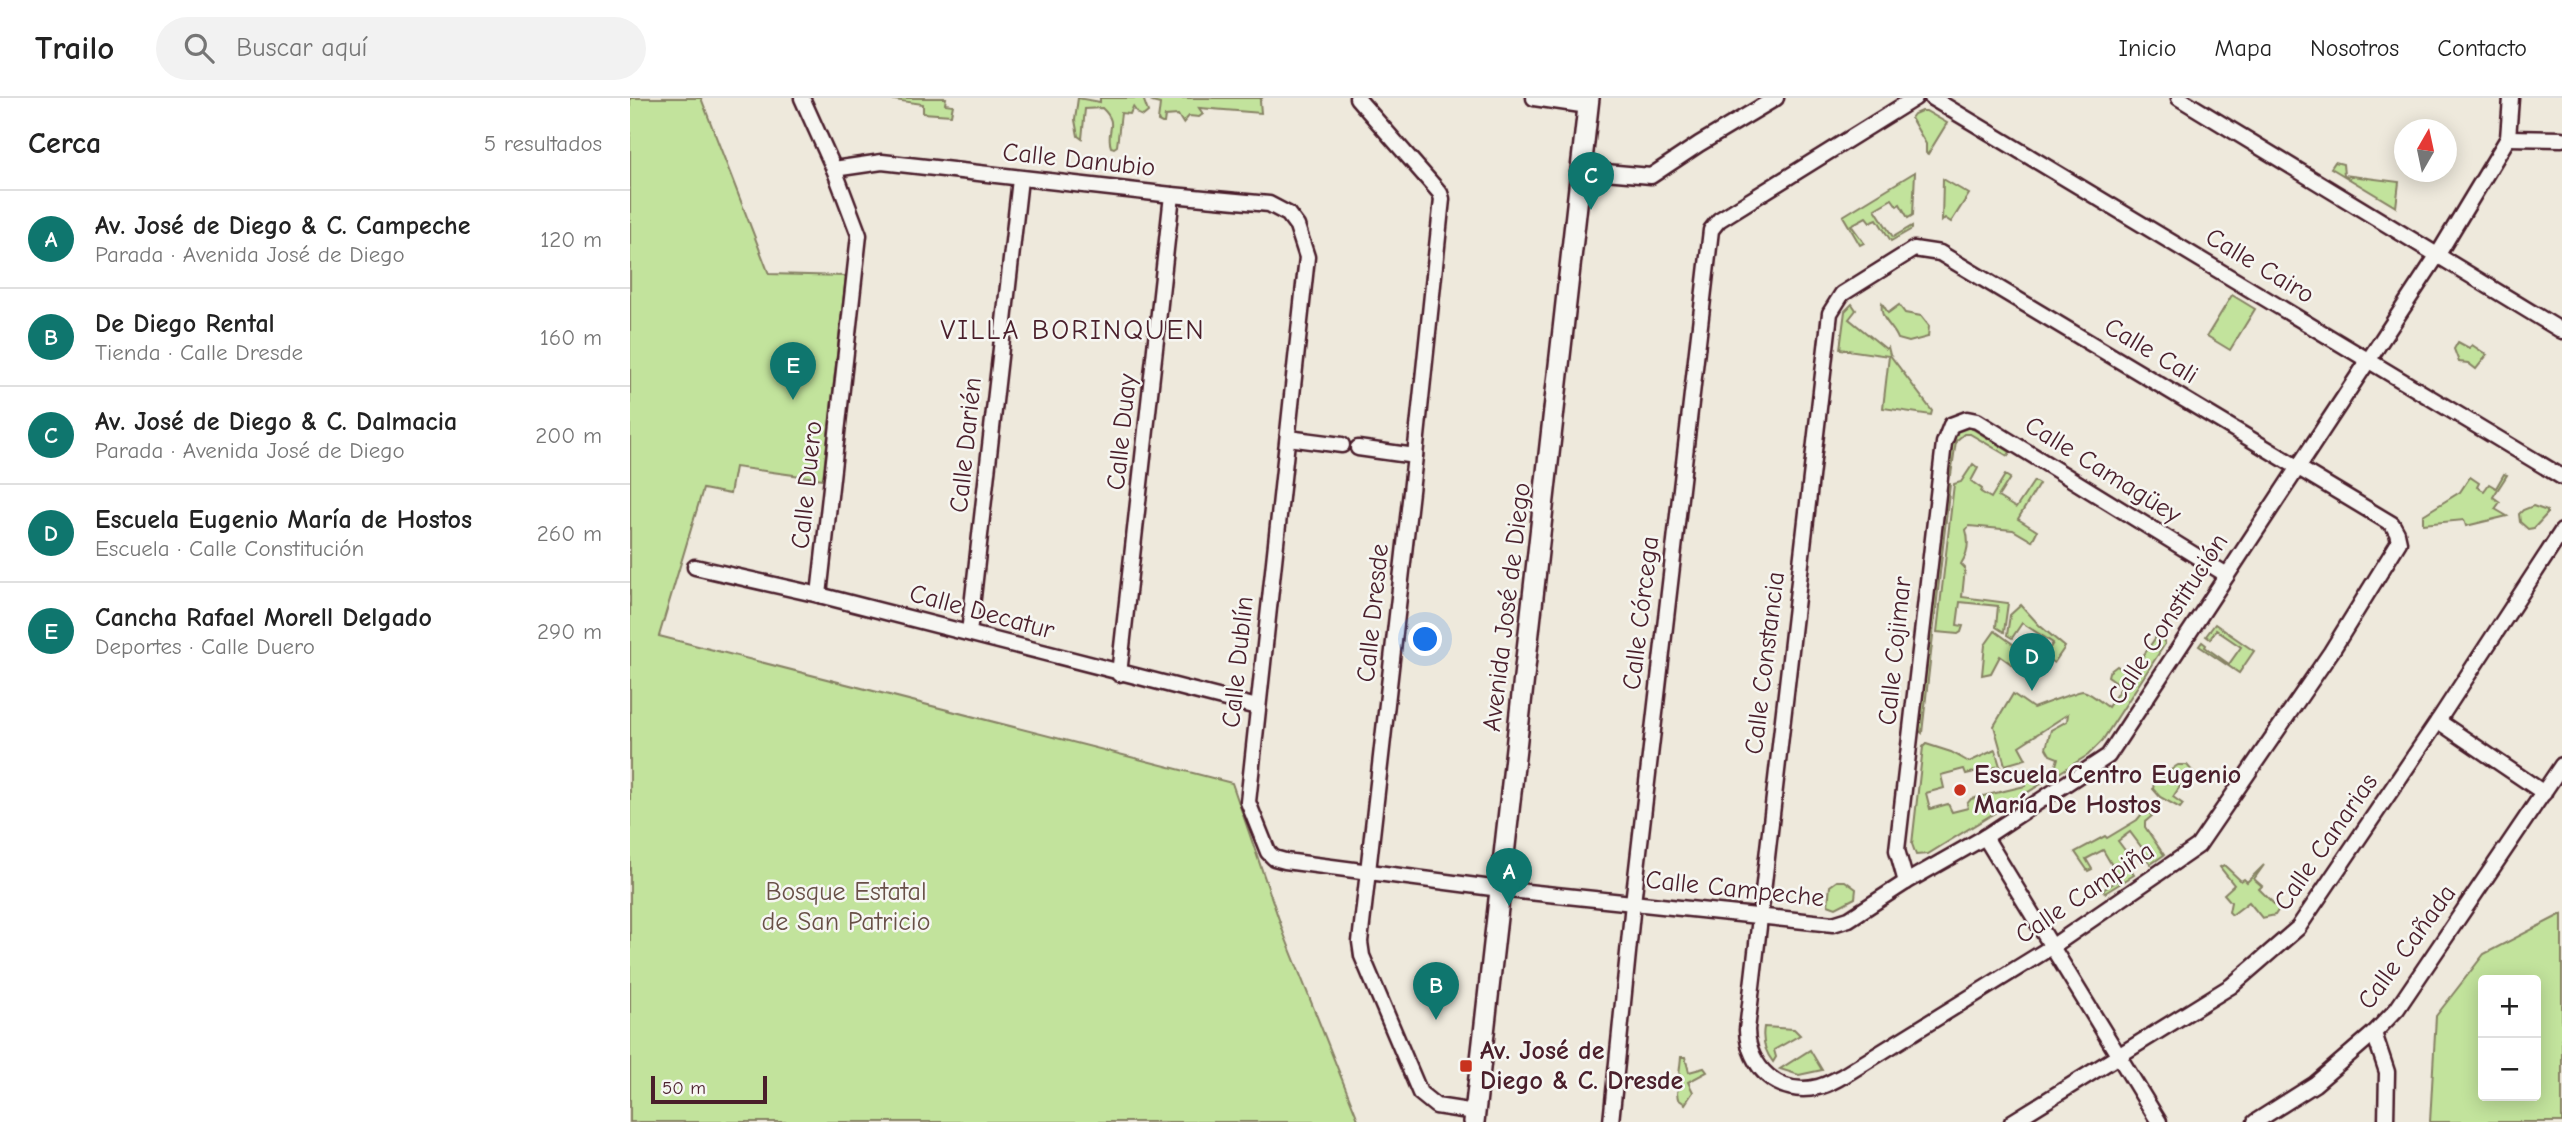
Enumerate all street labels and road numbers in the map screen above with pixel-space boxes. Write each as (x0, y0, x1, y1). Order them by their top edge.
street label: Calle Danubio (1001, 137, 1157, 183)
street label: Calle Cairo (2200, 222, 2320, 310)
street label: Calle Cali (2099, 311, 2203, 391)
street label: Calle Duay (1101, 372, 1143, 492)
street label: Calle Darién (944, 376, 988, 514)
street label: Calle Camagüey (2019, 410, 2187, 530)
street label: Calle Duero (785, 419, 829, 551)
street label: Avenida José de Diego (1477, 481, 1537, 733)
street label: Calle Constitución (2101, 528, 2235, 710)
street label: Calle Córcega (1617, 534, 1665, 692)
street label: Calle Dresde (1351, 542, 1395, 684)
street label: Calle Constancia (1739, 570, 1791, 756)
street label: Calle Cojimar (1872, 575, 1918, 727)
street label: Calle Decatur (906, 578, 1058, 646)
street label: Calle Dublín (1216, 595, 1260, 729)
street label: Calle Canarias (2268, 768, 2384, 916)
street label: Calle Campiña (2010, 836, 2160, 950)
street label: Calle Campeche (1644, 865, 1826, 913)
street label: Calle Cañada (2352, 879, 2462, 1015)

